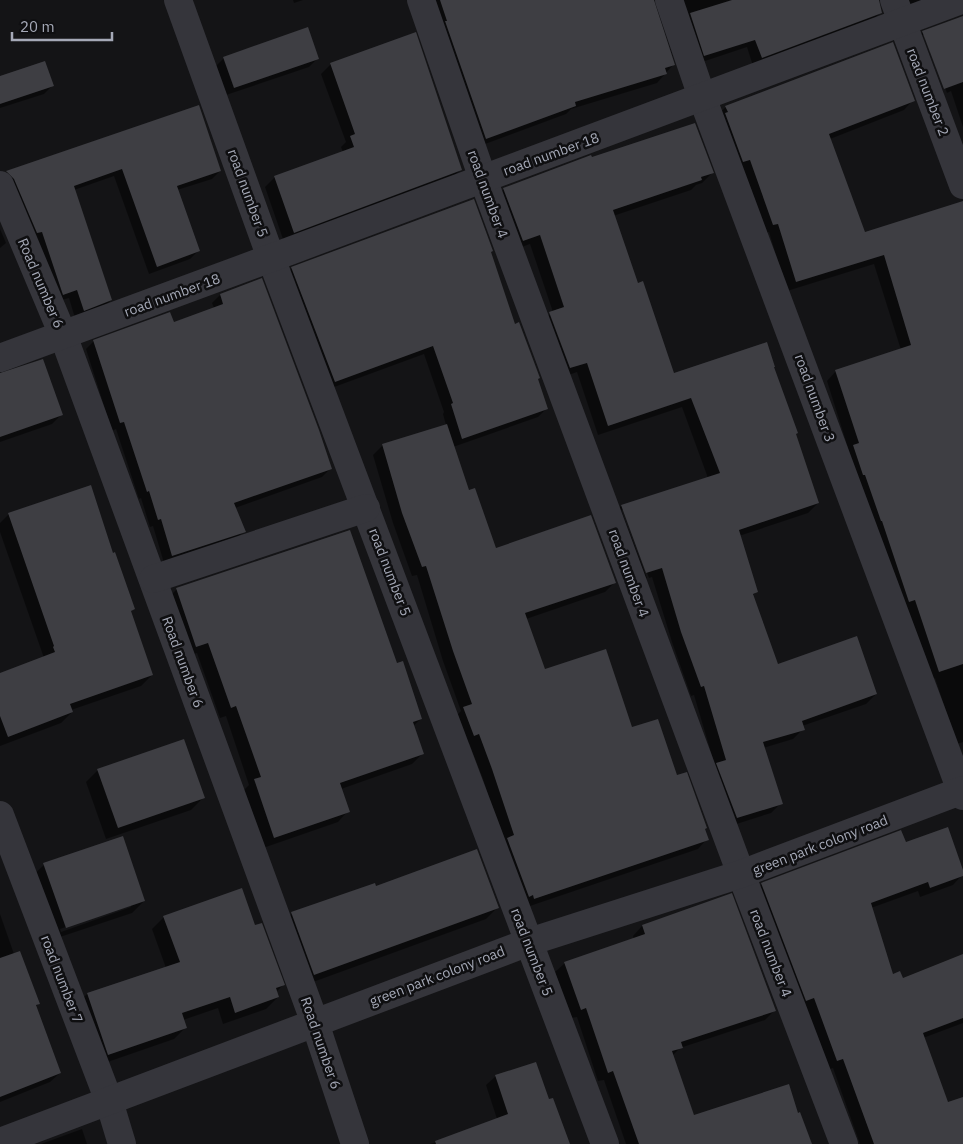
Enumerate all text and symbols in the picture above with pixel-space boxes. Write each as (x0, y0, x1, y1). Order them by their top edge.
scale bar (12, 10, 112, 42)
text: 20 m (20, 17, 55, 36)
street label: road number 2 (903, 46, 953, 138)
street label: road number 18 (500, 128, 602, 180)
street label: road number 5 (224, 146, 272, 240)
street label: road number 4 (464, 147, 512, 241)
street label: Road number 6 (14, 235, 68, 331)
street label: road number 18 (121, 269, 223, 321)
street label: road number 3 (791, 351, 839, 445)
street label: road number 5 (365, 526, 415, 618)
street label: road number 4 (605, 526, 653, 620)
street label: Road number 6 (158, 614, 208, 710)
street label: green park colony road (750, 811, 890, 879)
street label: road number 5 (507, 906, 557, 998)
street label: road number 4 (746, 907, 796, 999)
street label: road number 7 (37, 933, 87, 1025)
street label: green park colony road (367, 942, 507, 1010)
street label: Road number 6 (297, 995, 345, 1091)

